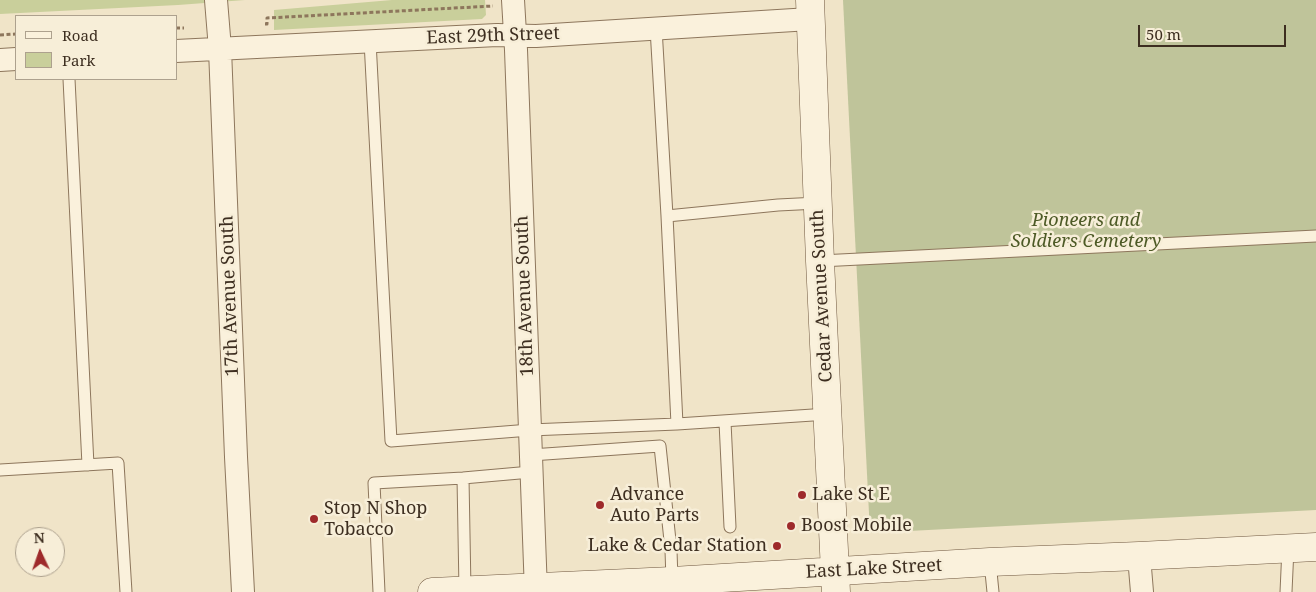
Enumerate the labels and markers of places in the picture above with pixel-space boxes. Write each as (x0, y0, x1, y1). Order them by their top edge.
place label: Advance Auto Parts (610, 484, 699, 526)
place label: Lake St E (812, 484, 890, 506)
marker: Lake St E (796, 489, 808, 501)
place label: Stop N Shop Tobacco (324, 498, 427, 540)
marker: Advance Auto Parts (594, 499, 606, 511)
marker: Stop N Shop Tobacco (308, 513, 320, 525)
place label: Boost Mobile (801, 515, 912, 537)
marker: Boost Mobile (785, 520, 797, 532)
place label: Lake & Cedar Station (588, 535, 767, 557)
marker: Lake & Cedar Station (771, 540, 783, 552)

